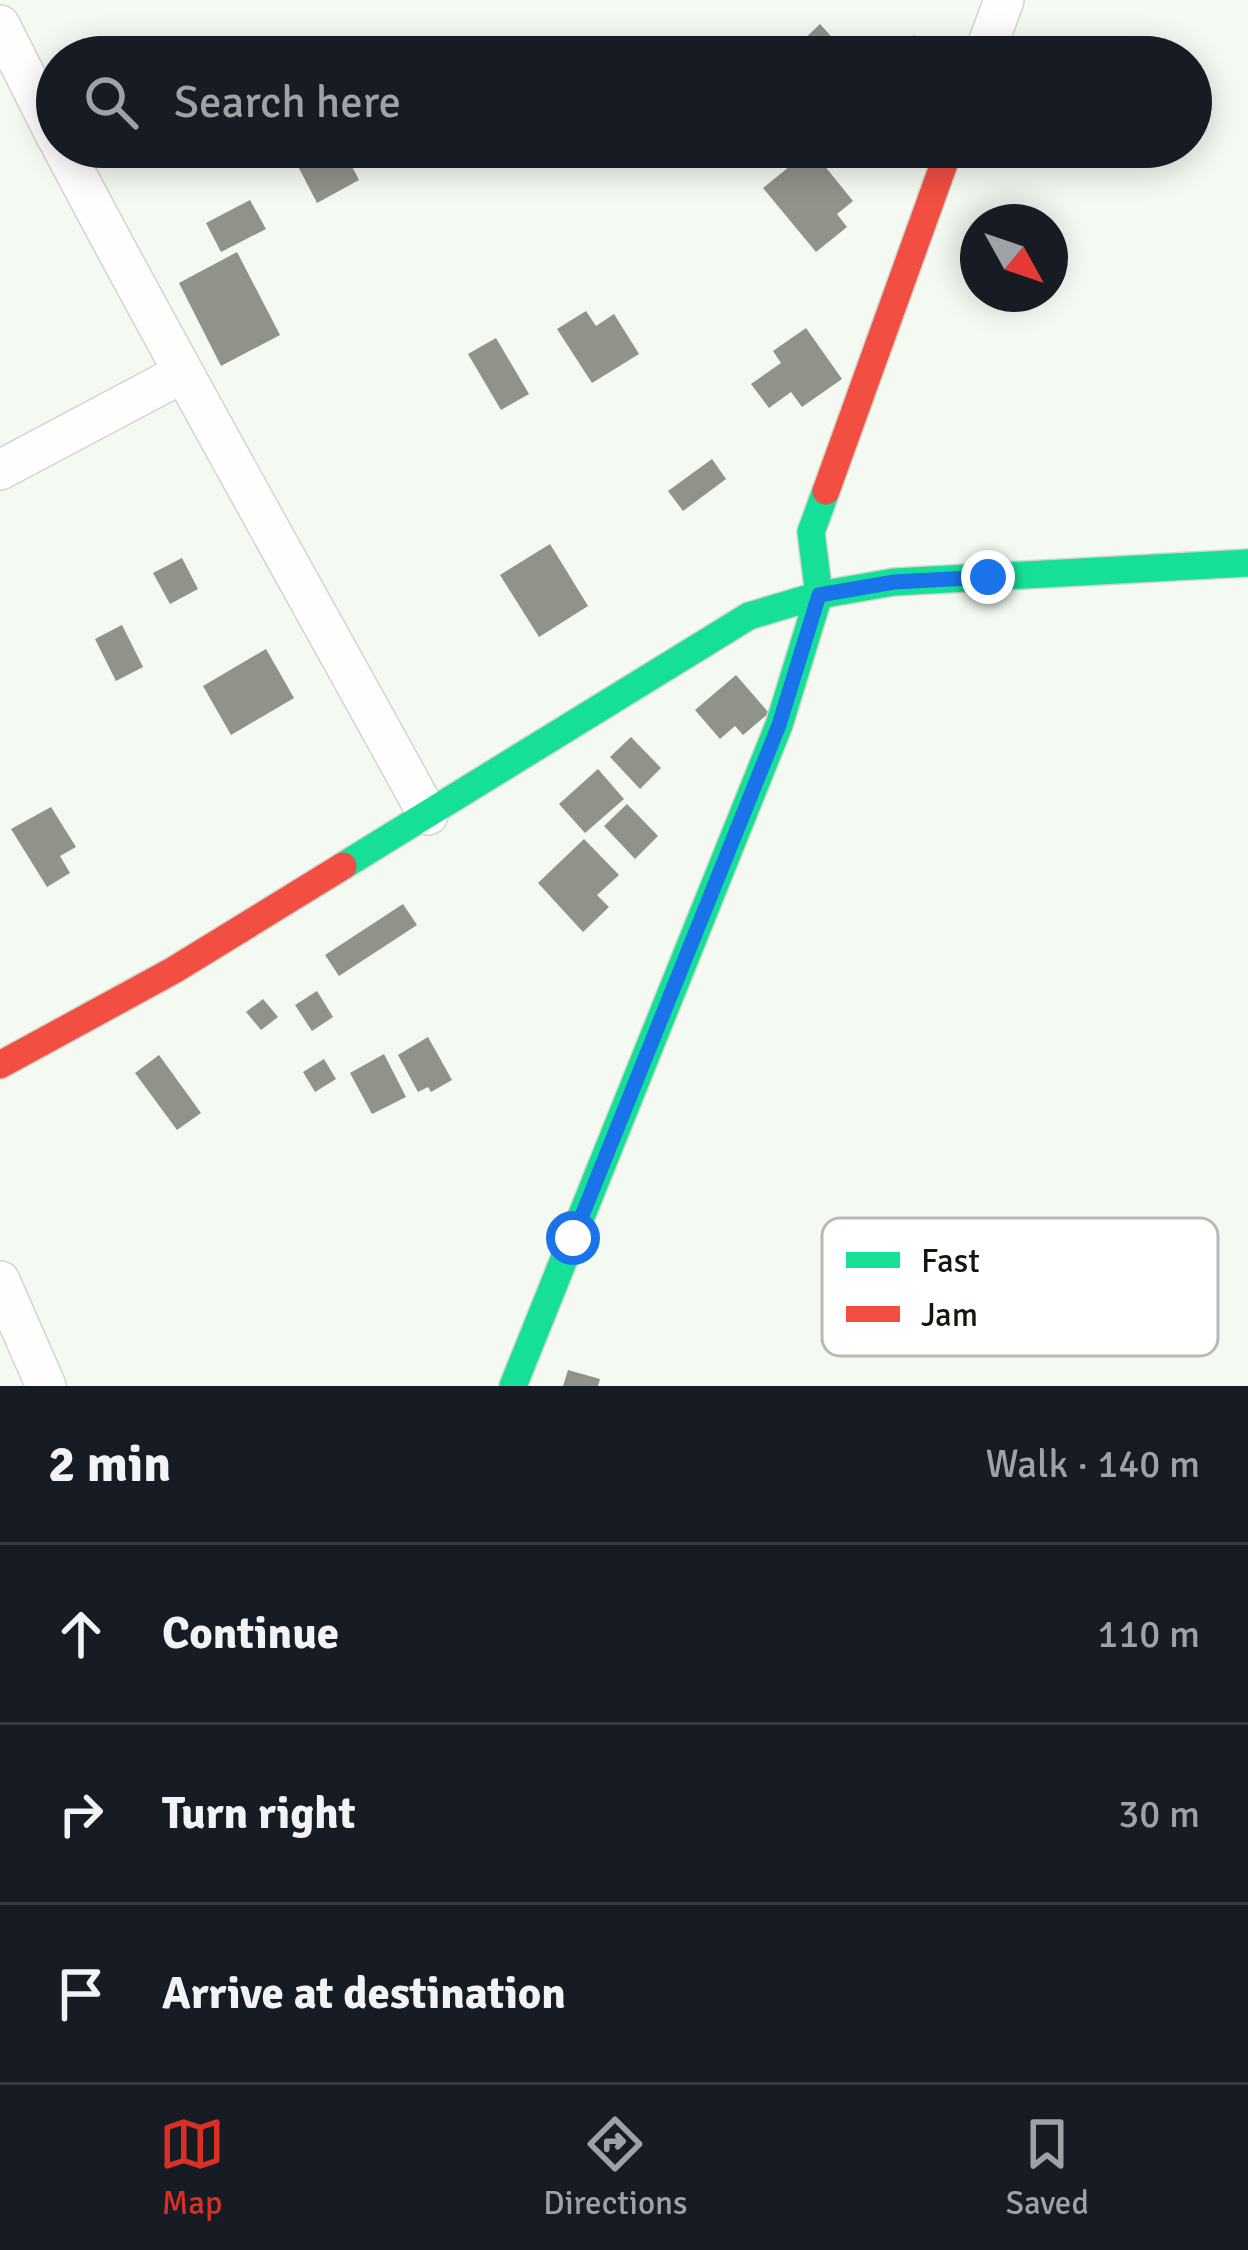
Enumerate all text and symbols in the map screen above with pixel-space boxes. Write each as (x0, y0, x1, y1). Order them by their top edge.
search box (36, 36, 1212, 168)
icon: search (78, 69, 144, 135)
text: Search here (174, 75, 401, 130)
north arrow (960, 204, 1068, 312)
route end (961, 550, 1015, 604)
route start (546, 1211, 600, 1265)
legend (822, 1218, 1218, 1356)
text: Fast (921, 1241, 980, 1282)
text: Jam (921, 1295, 978, 1336)
text: 2 min (48, 1433, 171, 1496)
text: Walk · 140 m (986, 1440, 1200, 1488)
icon: ahead (48, 1601, 114, 1667)
text: Continue (162, 1606, 339, 1661)
text: 110 m (1097, 1610, 1200, 1658)
icon: right (48, 1781, 114, 1847)
text: Turn right (162, 1786, 356, 1841)
text: 30 m (1118, 1790, 1200, 1838)
icon: arrive (48, 1961, 114, 2027)
text: Arrive at destination (162, 1966, 566, 2021)
tab: Map (159, 2111, 225, 2224)
tab: Directions (543, 2111, 688, 2224)
tab: Saved (1006, 2111, 1089, 2224)

